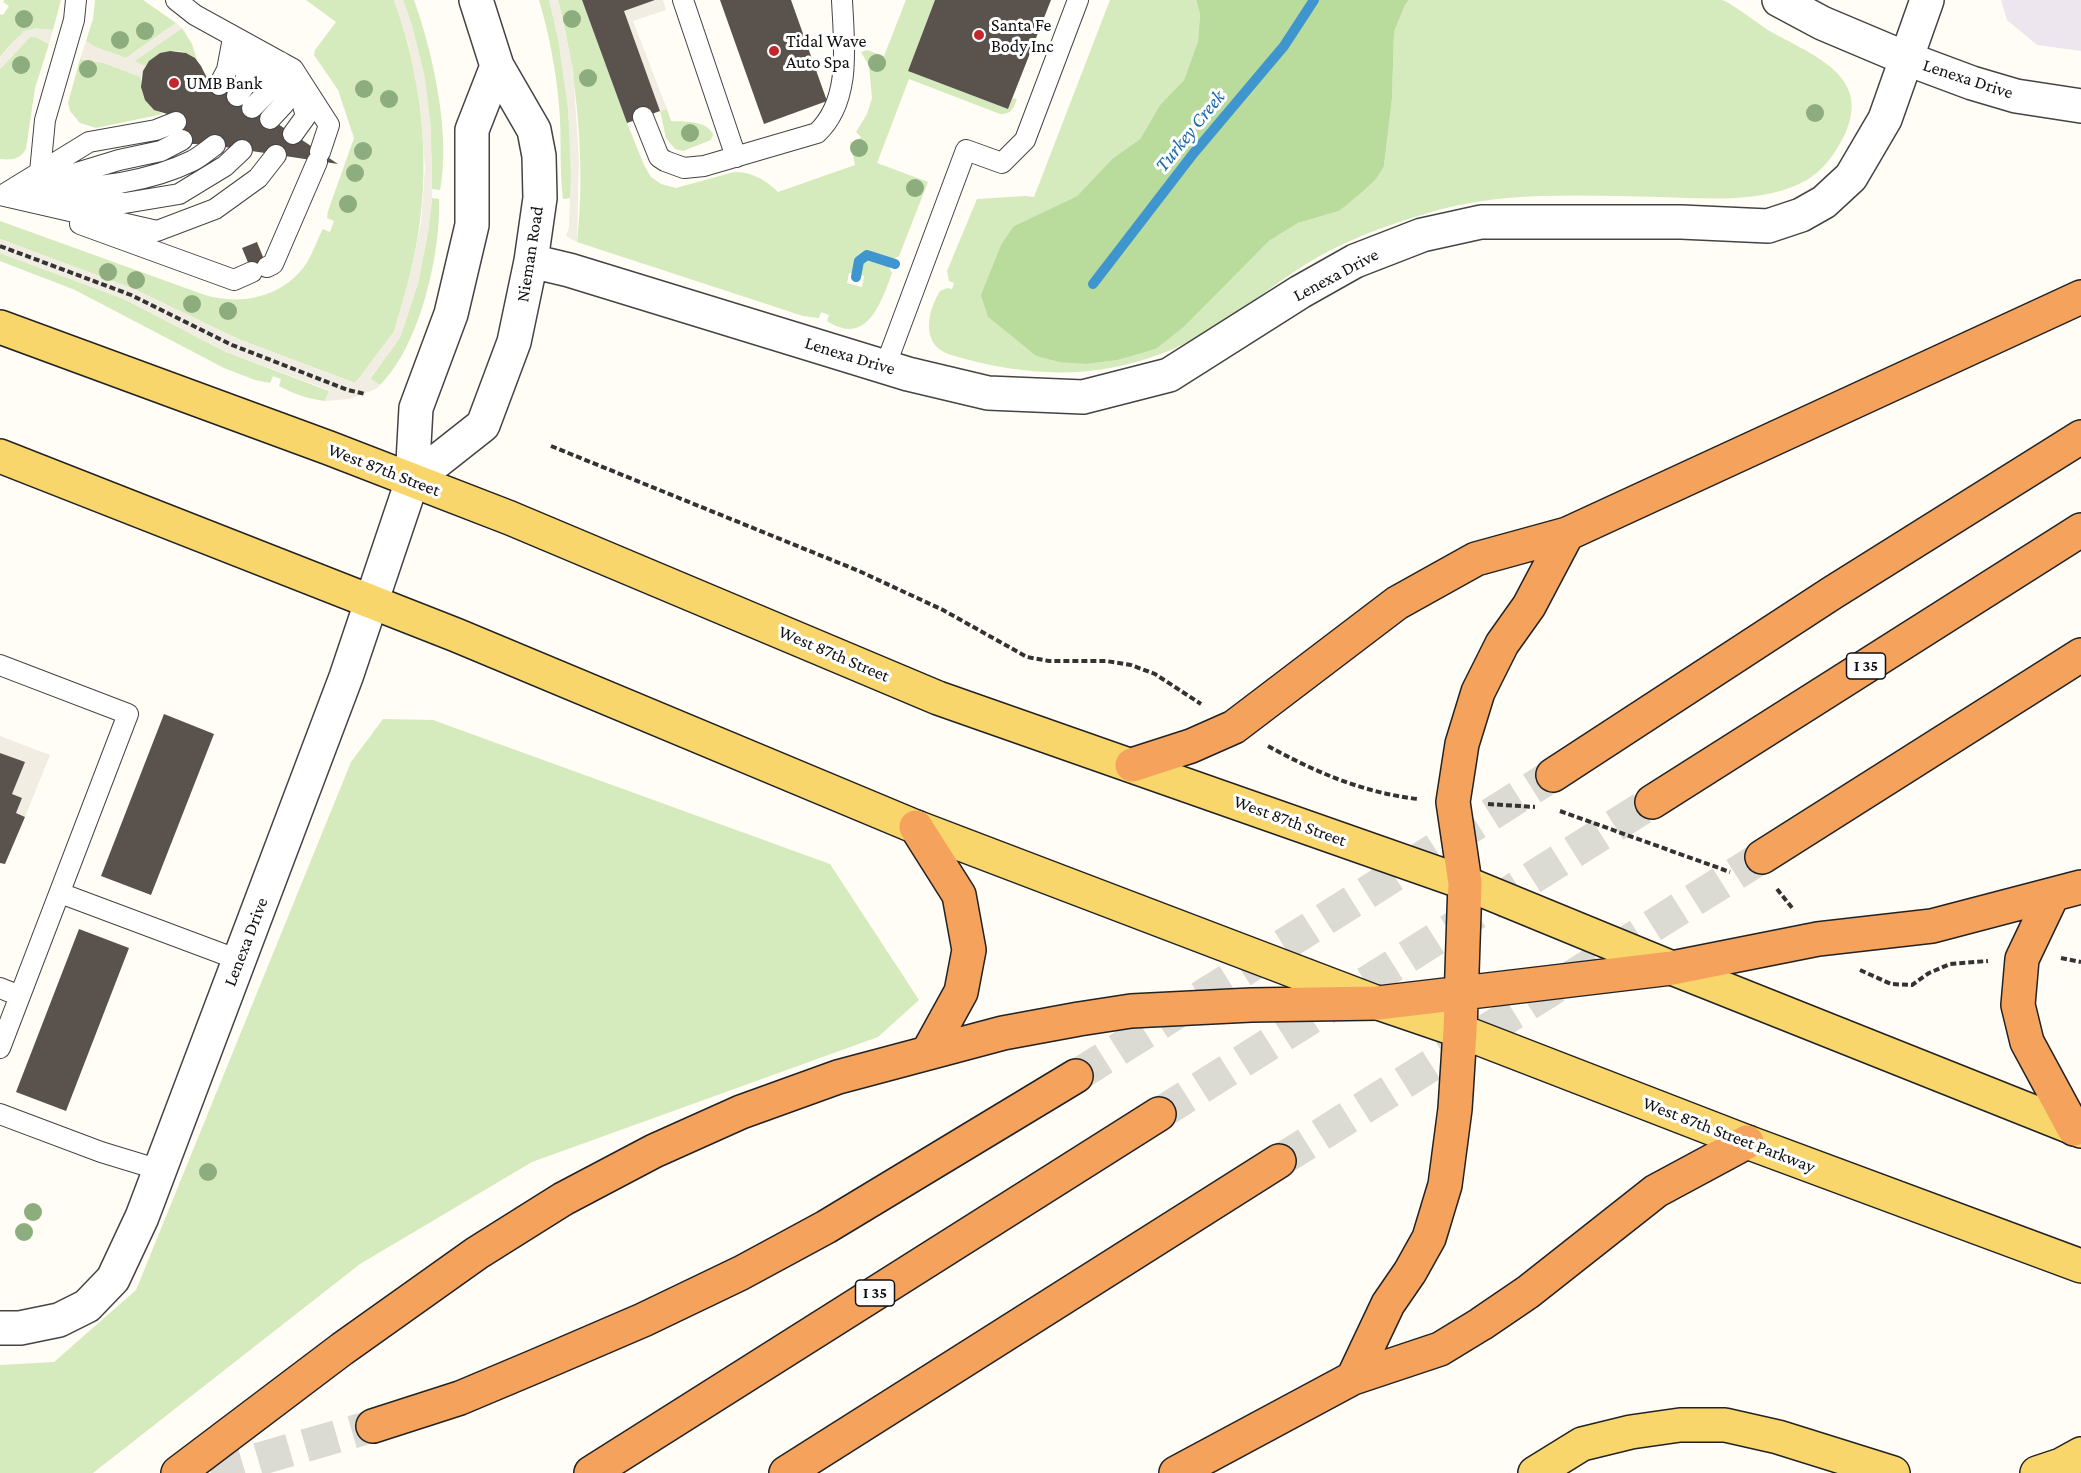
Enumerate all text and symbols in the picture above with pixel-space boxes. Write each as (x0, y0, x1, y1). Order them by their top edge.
place label: Santa Fe Body Inc (991, 14, 1054, 57)
marker: Santa Fe Body Inc (972, 28, 986, 42)
place label: Tidal Wave Auto Spa (786, 30, 866, 72)
marker: Tidal Wave Auto Spa (767, 44, 781, 58)
street label: Lenexa Drive (1920, 54, 2016, 104)
place label: UMB Bank (186, 72, 262, 94)
marker: UMB Bank (167, 76, 181, 90)
water label: Turkey Creek (1150, 85, 1230, 177)
street label: Nieman Road (512, 205, 548, 303)
street label: Lenexa Drive (1290, 244, 1382, 306)
street label: Lenexa Drive (802, 332, 898, 380)
street label: West 87th Street (325, 439, 443, 501)
street label: West 87th Street (775, 621, 893, 687)
road number: I 35 (1846, 653, 1886, 679)
street label: West 87th Street (1231, 791, 1349, 851)
street label: Lenexa Drive (219, 895, 273, 989)
street label: West 87th Street Parkway (1640, 1092, 1818, 1178)
road number: I 35 (856, 1280, 894, 1306)

